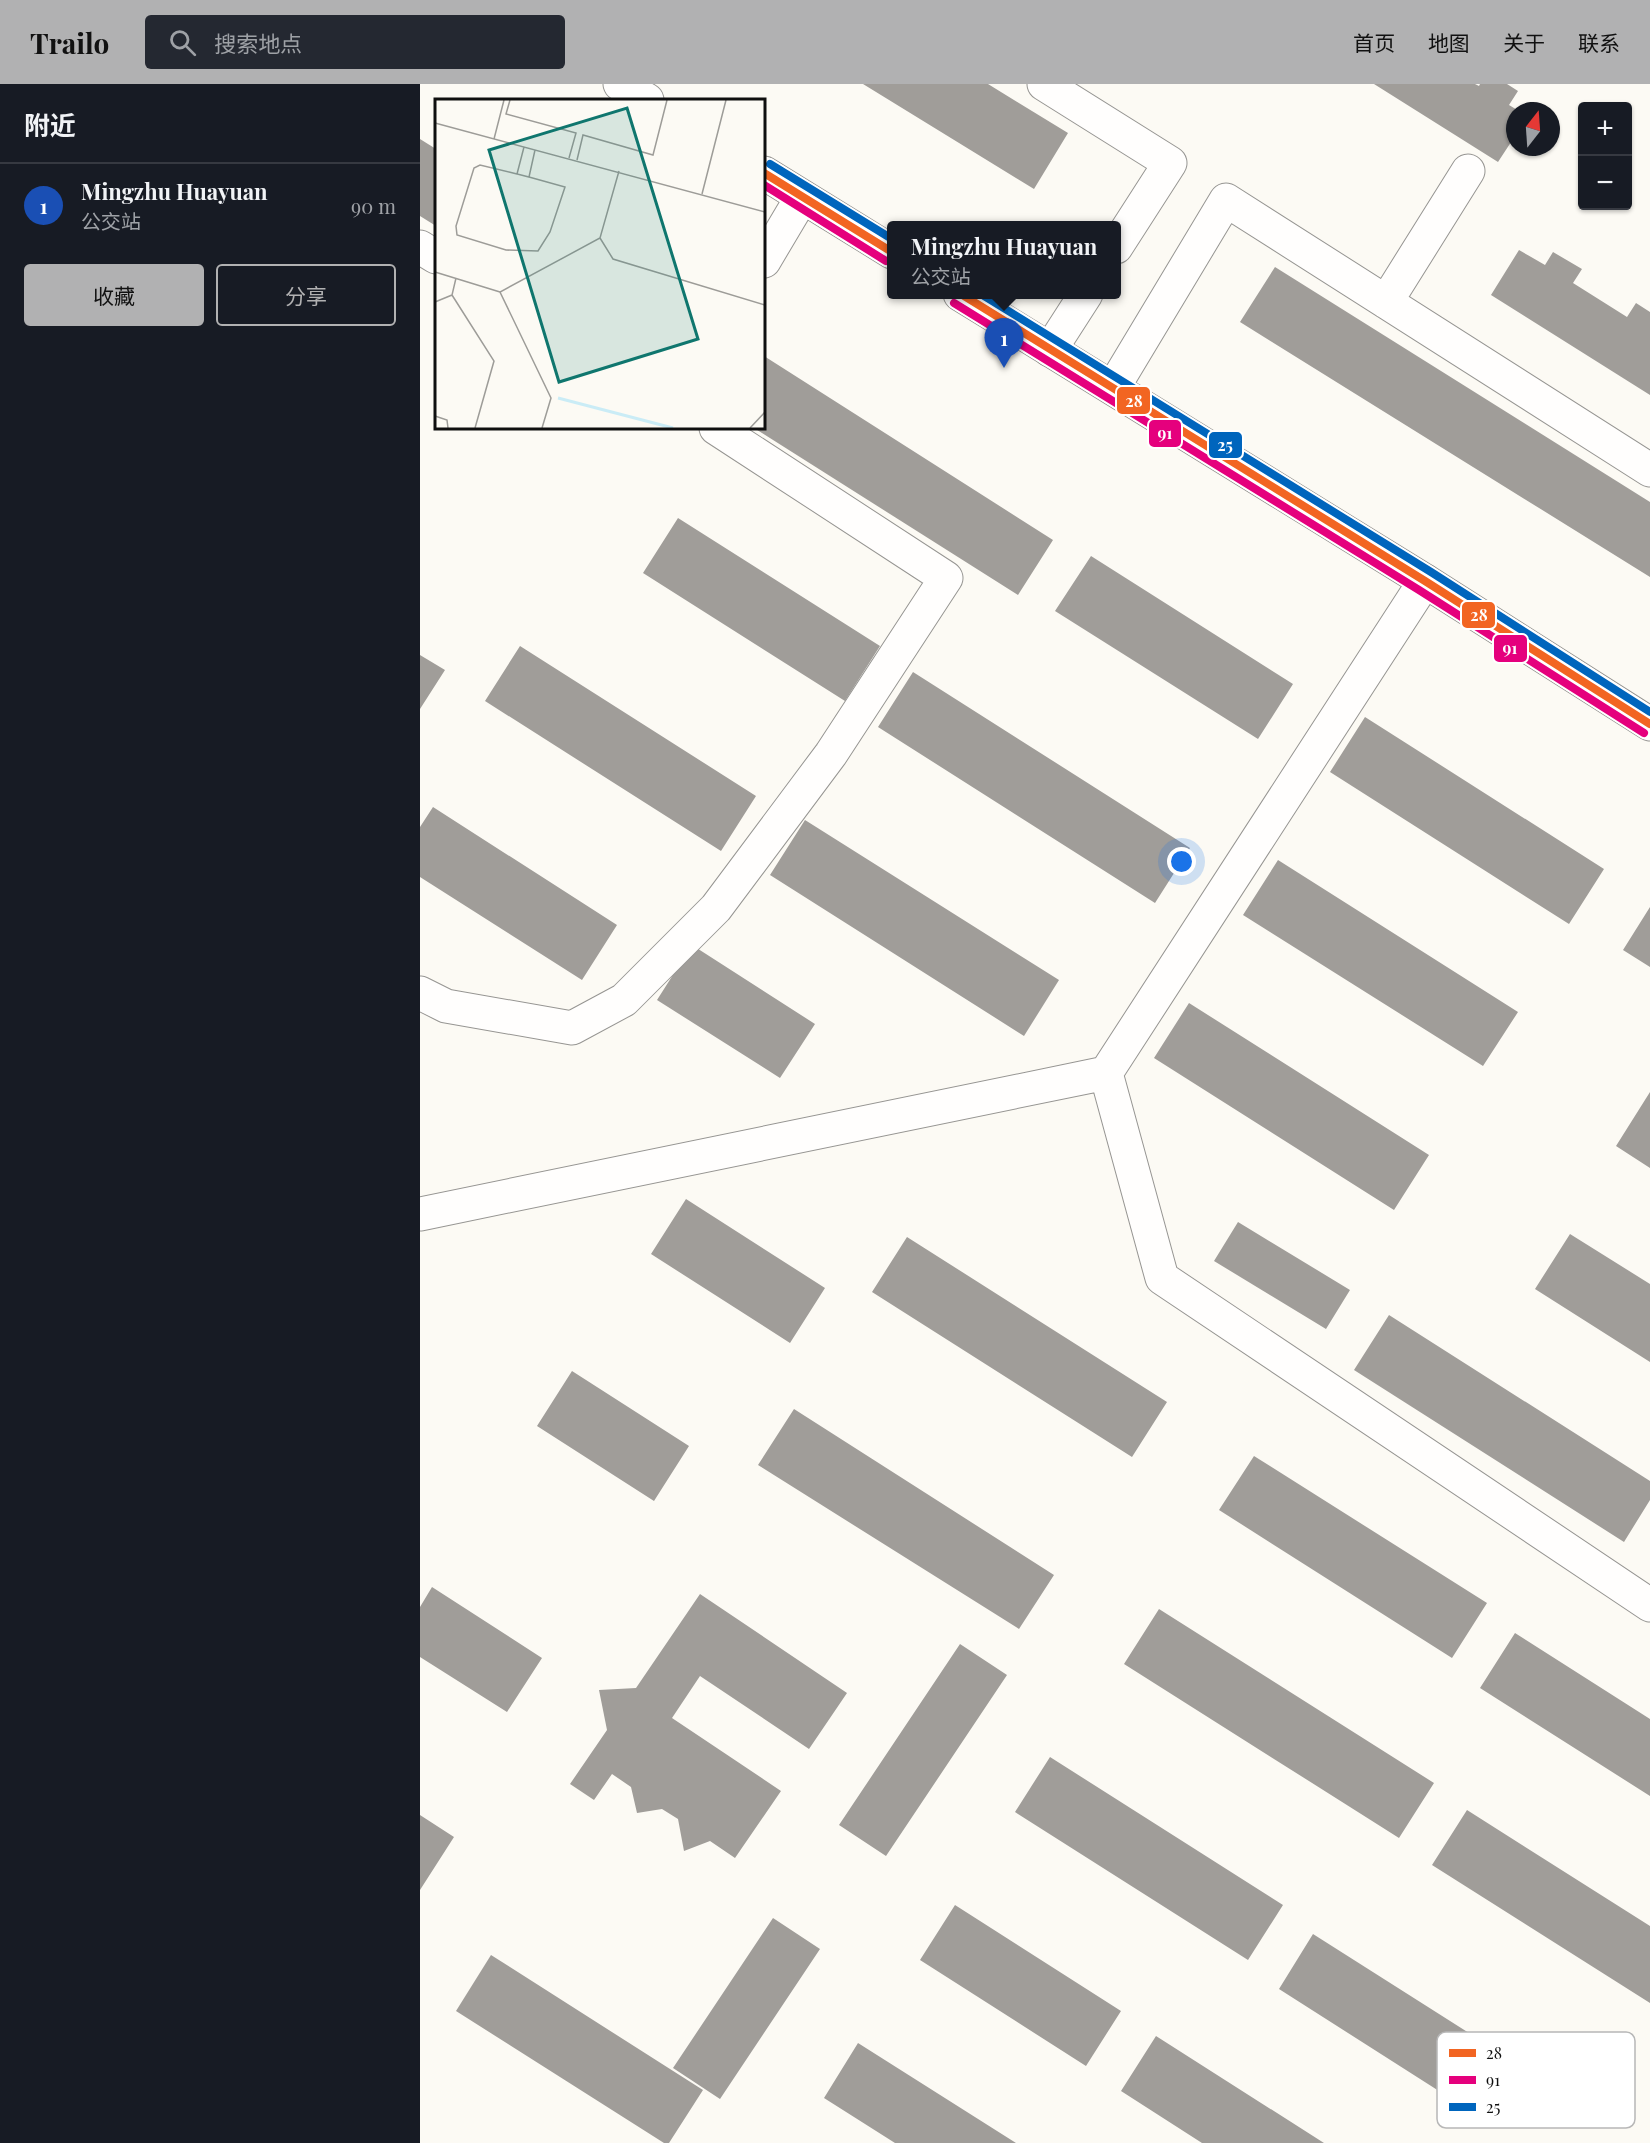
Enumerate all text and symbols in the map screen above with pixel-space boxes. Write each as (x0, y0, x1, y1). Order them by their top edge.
search box (145, 15, 565, 69)
text: Trailo (30, 24, 109, 61)
icon: search (166, 26, 199, 59)
text: 搜索地点 (214, 28, 302, 58)
text: 首页 (1353, 28, 1395, 56)
text: 地图 (1428, 28, 1470, 56)
text: 关于 (1503, 28, 1545, 56)
text: 联系 (1578, 28, 1620, 56)
inset map (435, 99, 765, 429)
north arrow (1506, 102, 1560, 156)
map controls (1578, 102, 1632, 210)
button: + (1578, 102, 1632, 156)
text: 附近 (24, 107, 76, 142)
button: − (1578, 156, 1632, 210)
text: Mingzhu Huayuan (81, 176, 268, 206)
text: 1 (40, 192, 47, 219)
text: 90 m (351, 192, 396, 219)
text: 公交站 (81, 207, 141, 234)
popup (887, 221, 1121, 299)
text: Mingzhu Huayuan (911, 231, 1097, 261)
text: 公交站 (911, 262, 971, 289)
button: 收藏 (24, 264, 204, 326)
button: 分享 (216, 264, 396, 326)
pin: 1 (984, 318, 1024, 368)
line badge: 28 (1116, 386, 1151, 415)
text: 28 (1125, 390, 1143, 411)
line badge: 91 (1148, 419, 1182, 448)
text: 91 (1158, 422, 1172, 443)
line badge: 25 (1208, 431, 1243, 459)
text: 25 (1217, 434, 1233, 455)
line badge: 28 (1461, 601, 1496, 629)
text: 28 (1470, 604, 1488, 625)
line badge: 91 (1493, 634, 1528, 663)
text: 91 (1503, 637, 1517, 658)
your location (1167, 847, 1196, 876)
legend (1437, 2032, 1635, 2128)
text: 28 (1486, 2042, 1502, 2063)
text: 91 (1486, 2069, 1500, 2090)
text: 25 (1486, 2096, 1500, 2117)

